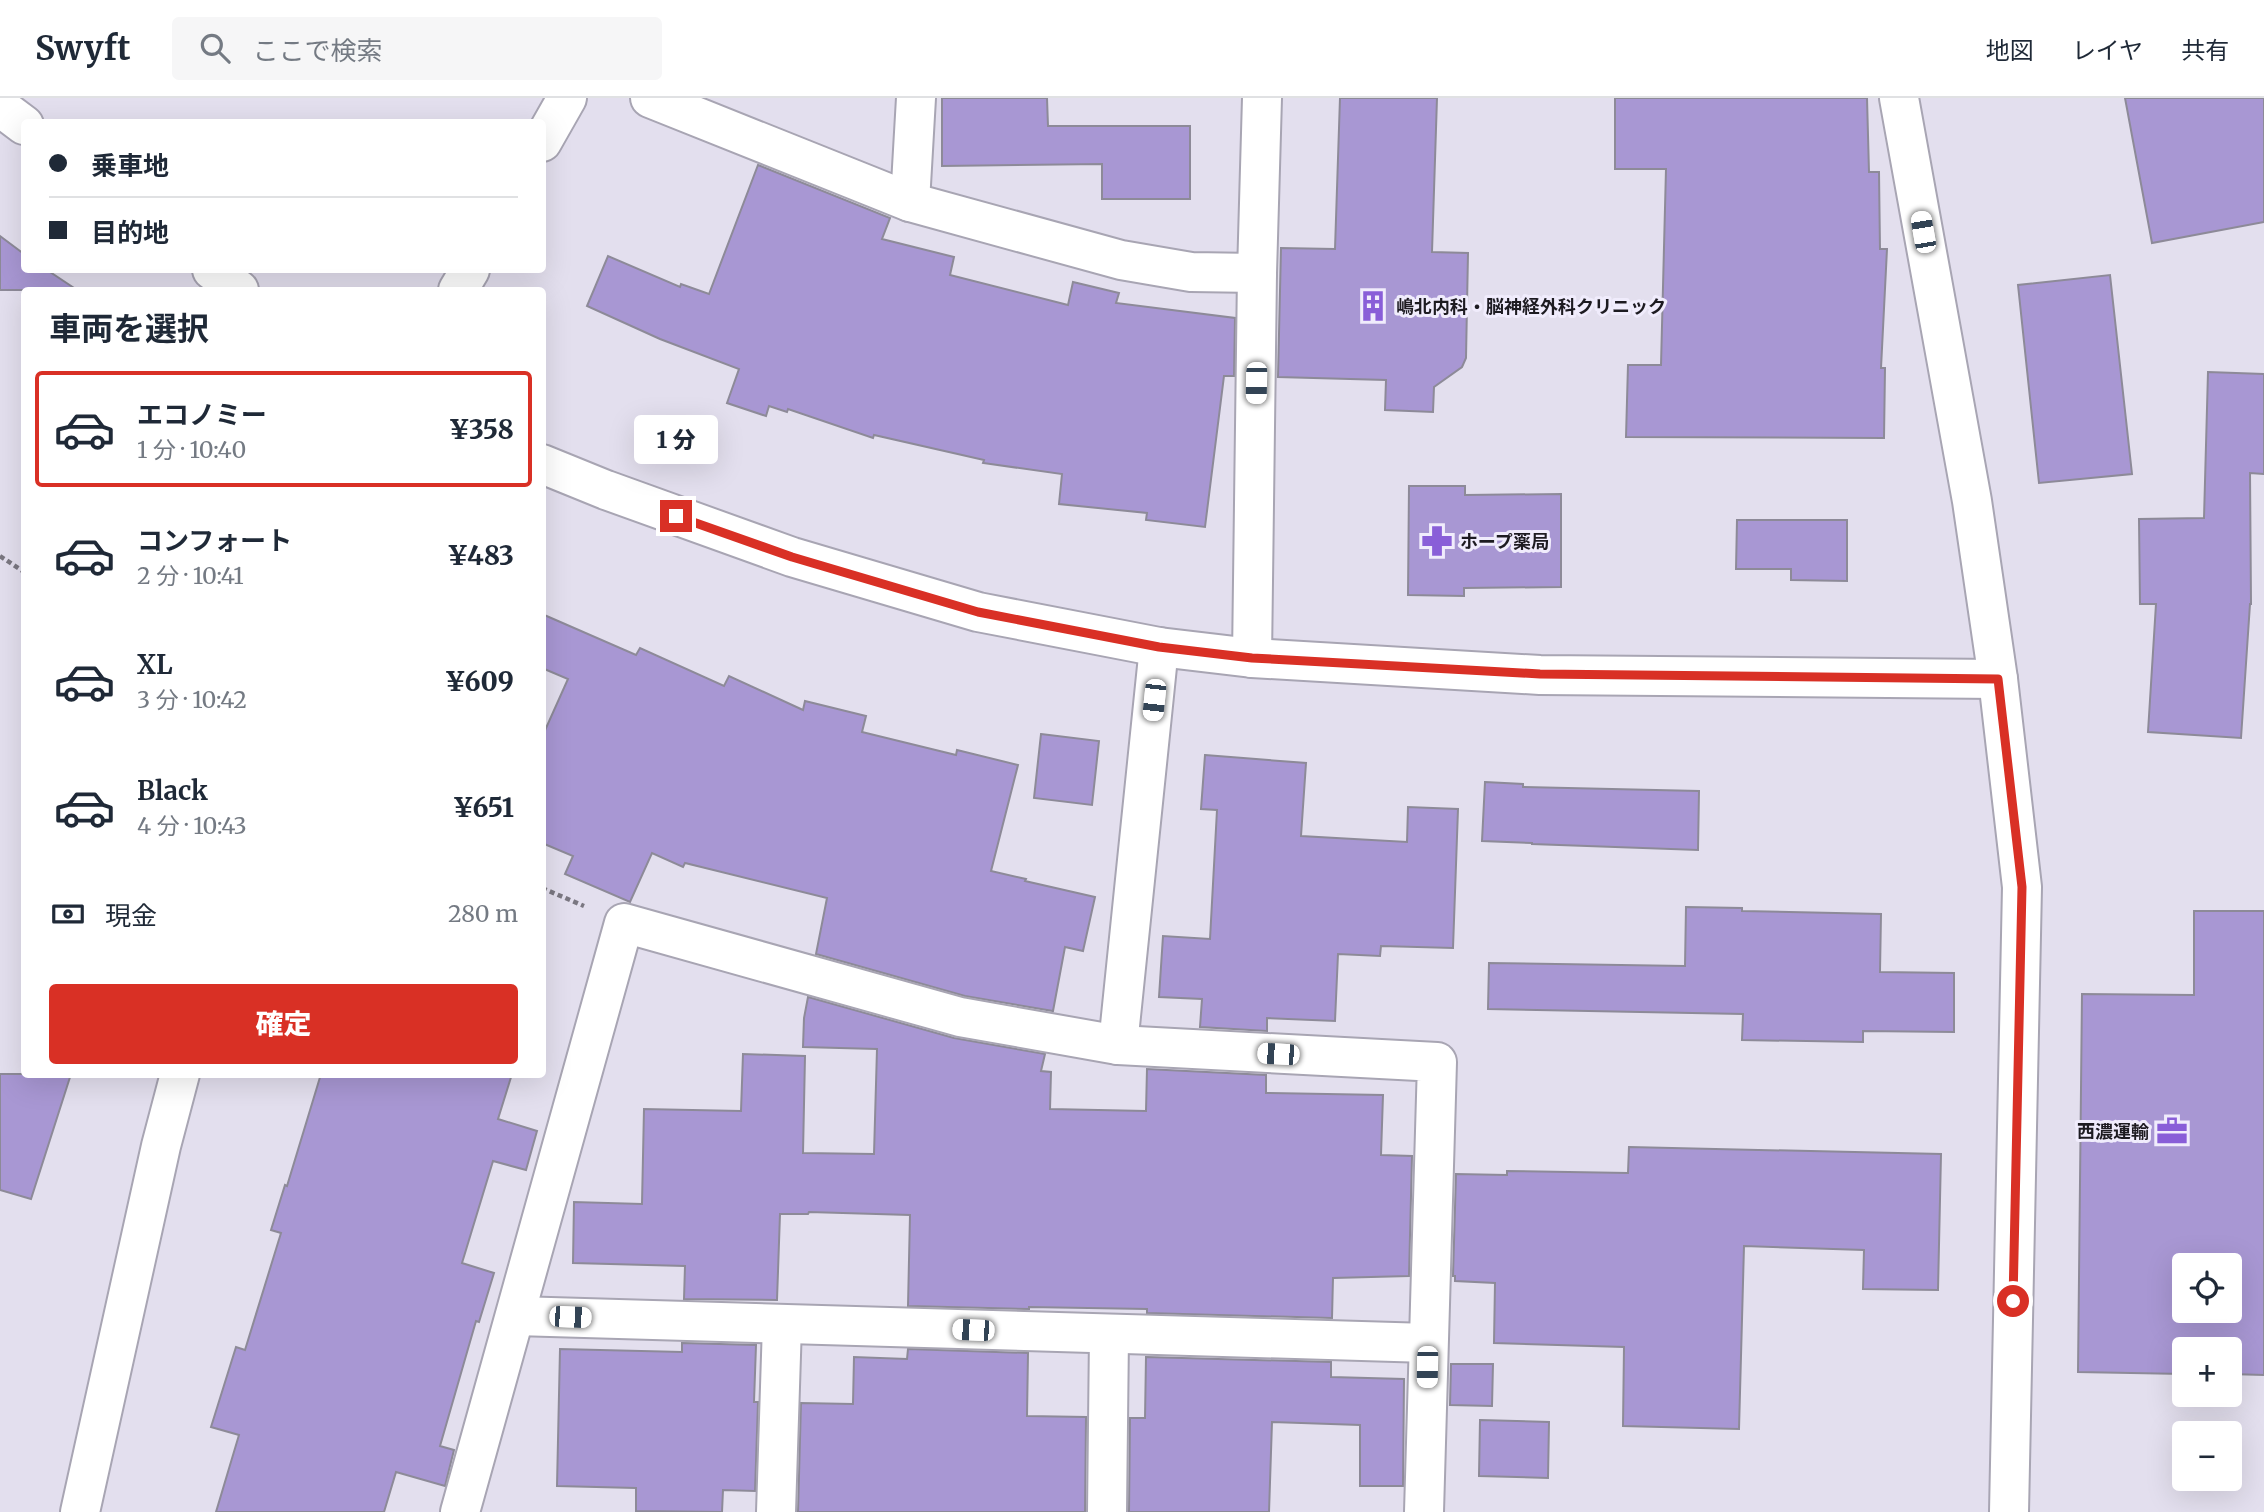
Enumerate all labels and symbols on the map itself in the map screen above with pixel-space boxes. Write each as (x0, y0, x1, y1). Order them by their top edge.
car (1910, 209, 1937, 255)
building icon: 嶋北内科・脳神経外科クリニック (1356, 289, 1390, 323)
place label: 嶋北内科・脳神経外科クリニック (1396, 295, 1666, 318)
car (1246, 362, 1267, 404)
callout: 1 分 (634, 414, 718, 464)
route end (660, 500, 692, 532)
pharmacy icon: ホープ薬局 (1420, 524, 1454, 558)
place label: ホープ薬局 (1460, 530, 1549, 553)
car (1142, 678, 1167, 722)
car (1257, 1042, 1300, 1066)
office icon: 西濃運輸 (2155, 1114, 2189, 1148)
place label: 西濃運輸 (2077, 1120, 2149, 1143)
route start (1997, 1285, 2029, 1317)
car (549, 1306, 592, 1328)
car (952, 1319, 995, 1341)
car (1417, 1346, 1438, 1388)

